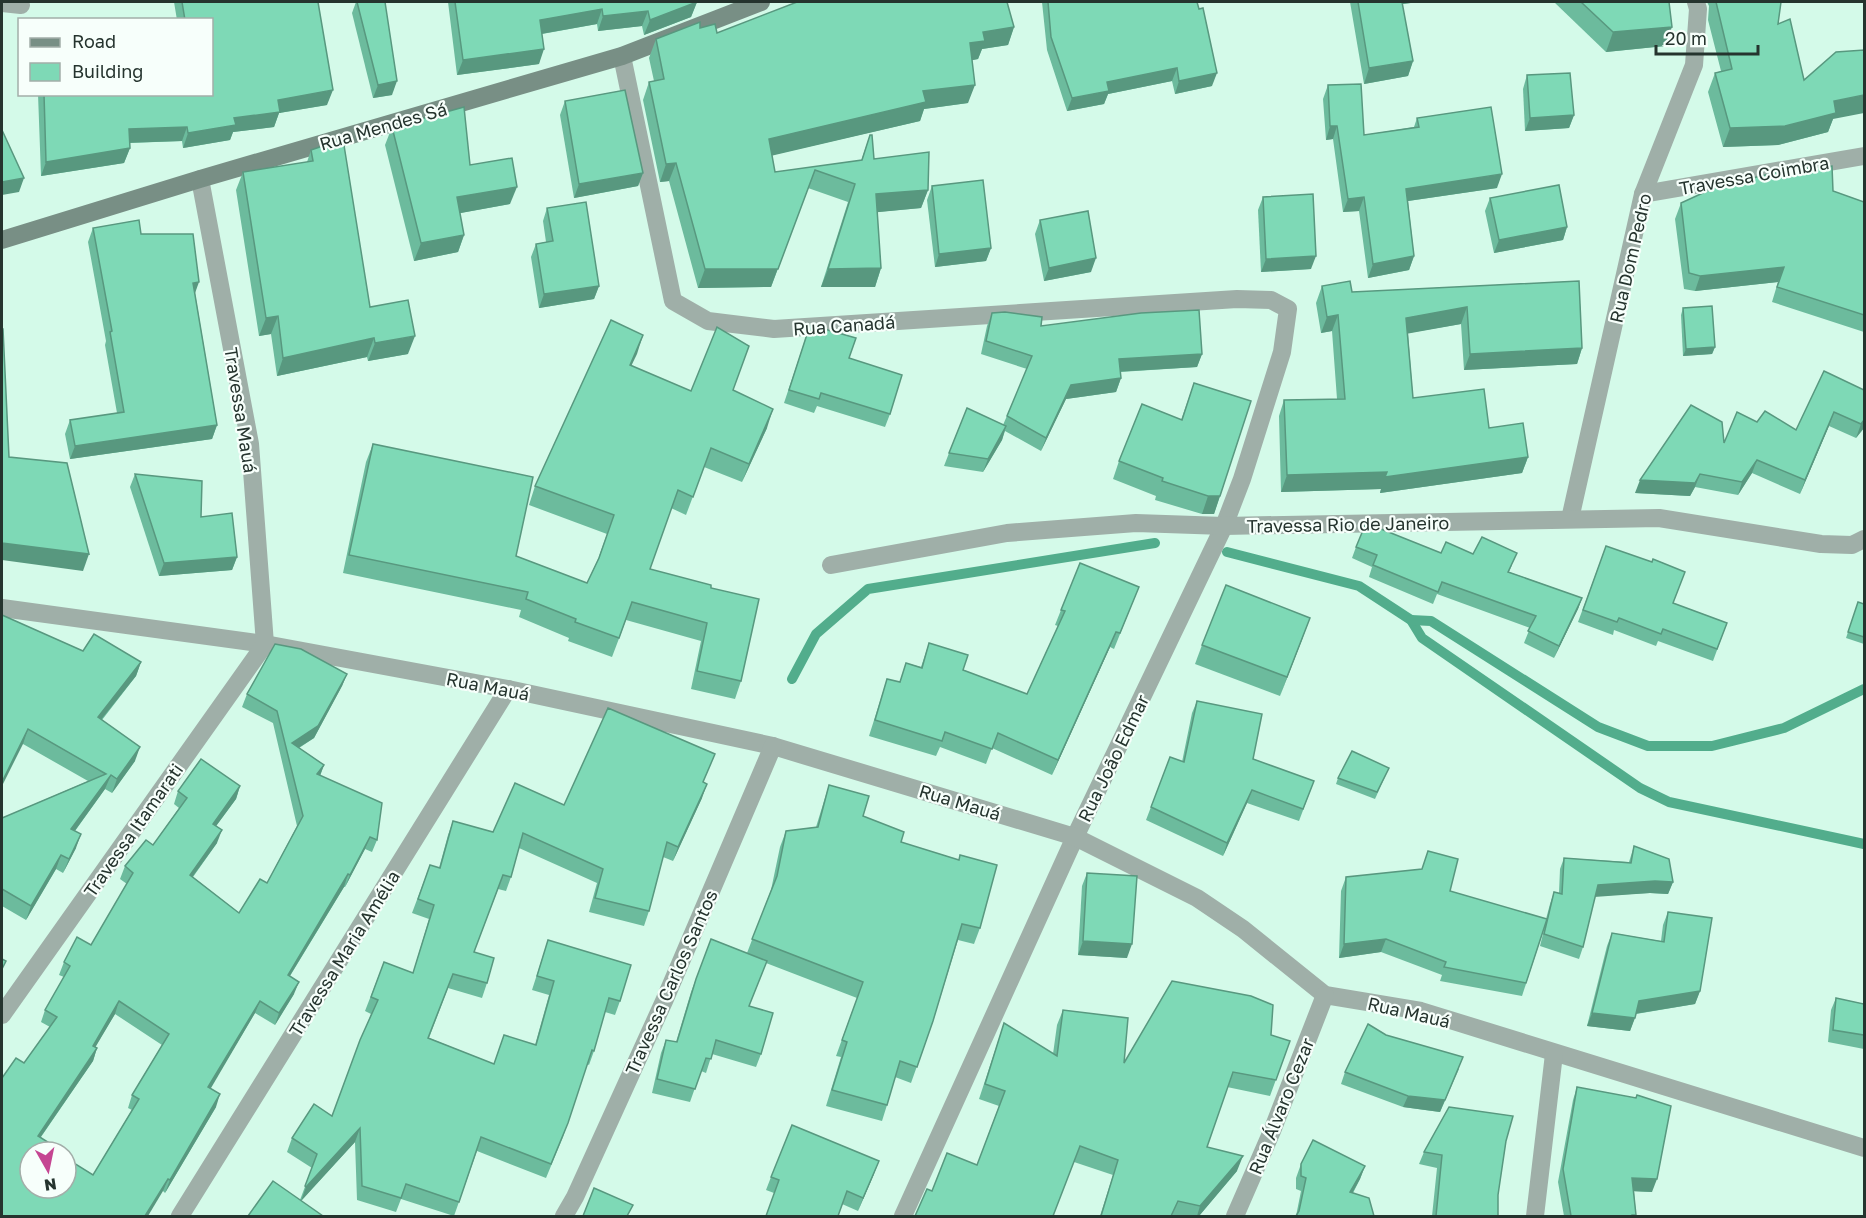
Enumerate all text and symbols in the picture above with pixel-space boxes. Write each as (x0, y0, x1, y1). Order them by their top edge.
legend (18, 18, 213, 96)
scale bar (1656, 18, 1758, 56)
text: 20 m (1665, 27, 1707, 49)
text: Road (72, 30, 116, 52)
text: Building (72, 60, 143, 82)
street label: Rua Mendes Sá (317, 97, 449, 155)
street label: Travessa Coimbra (1677, 151, 1831, 199)
street label: Rua Dom Pedro (1604, 191, 1656, 325)
street label: Rua Canadá (792, 310, 896, 340)
street label: Travessa Mauá (220, 346, 262, 474)
street label: Travessa Rio de Janeiro (1247, 511, 1449, 537)
street label: Rua Mauá (445, 667, 531, 705)
street label: Rua João Edmar (1073, 691, 1153, 825)
street label: Travessa Itamarati (79, 759, 187, 901)
street label: Rua Mauá (917, 779, 1003, 825)
street label: Travessa Maria Amélia (284, 866, 404, 1040)
street label: Travessa Carlos Santos (620, 886, 722, 1078)
street label: Rua Mauá (1366, 992, 1452, 1032)
street label: Rua Álvaro Cezar (1244, 1034, 1318, 1178)
north arrow (18, 1140, 78, 1200)
text: N (43, 1174, 58, 1196)

